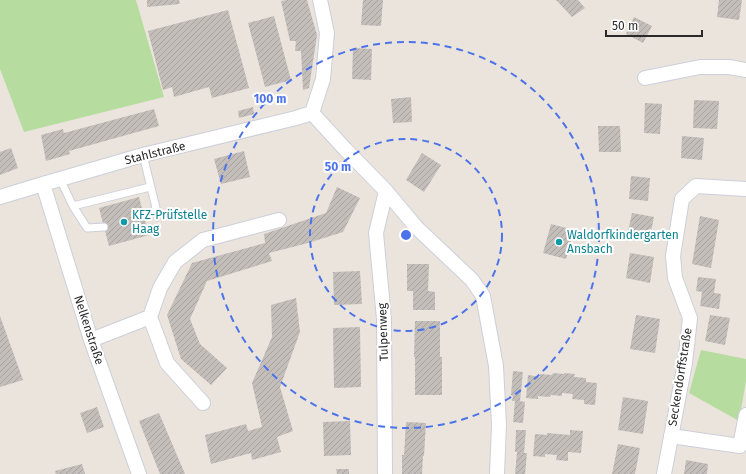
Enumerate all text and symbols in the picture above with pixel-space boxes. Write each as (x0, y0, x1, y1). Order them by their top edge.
scale bar (606, 12, 702, 38)
text: 50 m (612, 19, 638, 33)
text: 100 m (254, 92, 286, 106)
street label: Stahlstraße (123, 139, 187, 167)
text: 50 m (325, 160, 351, 174)
place label: KFZ-Prüfstelle Haag (132, 208, 207, 236)
marker: KFZ-Prüfstelle Haag (119, 217, 129, 227)
centre of rings (399, 228, 413, 242)
place label: Waldorfkindergarten Ansbach (567, 228, 679, 256)
marker: Waldorfkindergarten Ansbach (554, 237, 564, 247)
street label: Nelkenstraße (71, 294, 107, 366)
street label: Tulpenweg (375, 302, 391, 361)
street label: Seckendorffstraße (665, 327, 695, 427)

